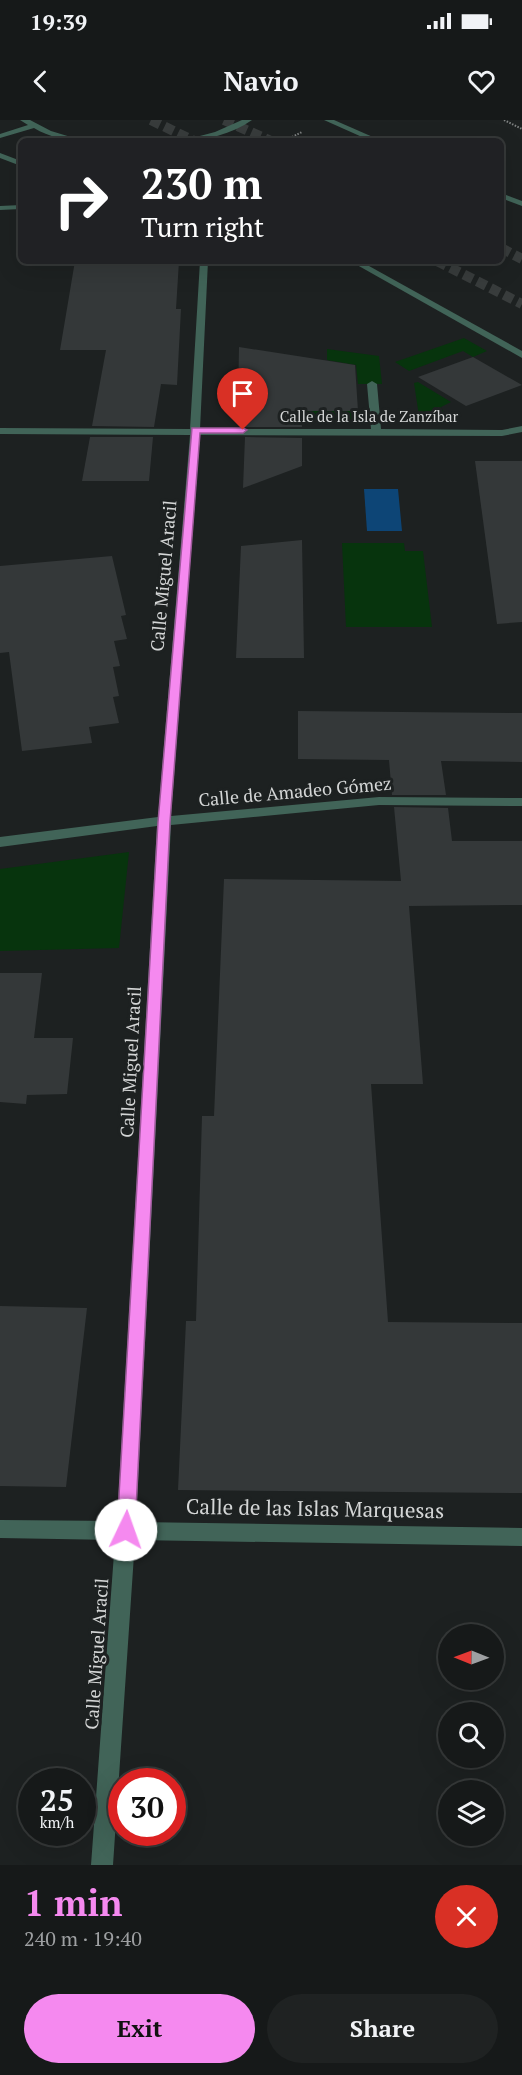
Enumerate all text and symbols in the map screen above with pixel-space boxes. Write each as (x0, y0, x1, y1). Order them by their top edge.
text: 19:39 (30, 7, 87, 36)
text: Navio (223, 63, 299, 99)
icon: back (24, 65, 57, 98)
icon: heart (465, 65, 498, 98)
text: 230 m (141, 155, 262, 211)
icon: right (42, 162, 120, 240)
text: Turn right (141, 209, 264, 245)
pin (217, 368, 268, 430)
icon: arrive (226, 377, 259, 410)
street label: Calle de la Isla de Zanzíbar (280, 406, 459, 426)
street label: Calle Miguel Aracil (144, 499, 182, 653)
street label: Calle de Amadeo Gómez (197, 771, 393, 811)
street label: Calle Miguel Aracil (114, 986, 146, 1138)
street label: Calle de las Islas Marquesas (186, 1492, 444, 1524)
position arrow (94, 1498, 158, 1562)
street label: Calle Miguel Aracil (79, 1577, 113, 1730)
north arrow (438, 1624, 504, 1690)
map controls (438, 1624, 504, 1846)
button: search (438, 1702, 504, 1768)
speed limit sign: 30 (108, 1768, 186, 1846)
text: 25 (40, 1780, 74, 1820)
button: layers (438, 1780, 504, 1846)
text: km/h (40, 1812, 74, 1832)
text: 1 min (24, 1879, 122, 1926)
button: close (435, 1885, 498, 1948)
text: 240 m · 19:40 (24, 1925, 142, 1952)
button: Exit (24, 1994, 255, 2063)
button: Share (267, 1994, 498, 2063)

